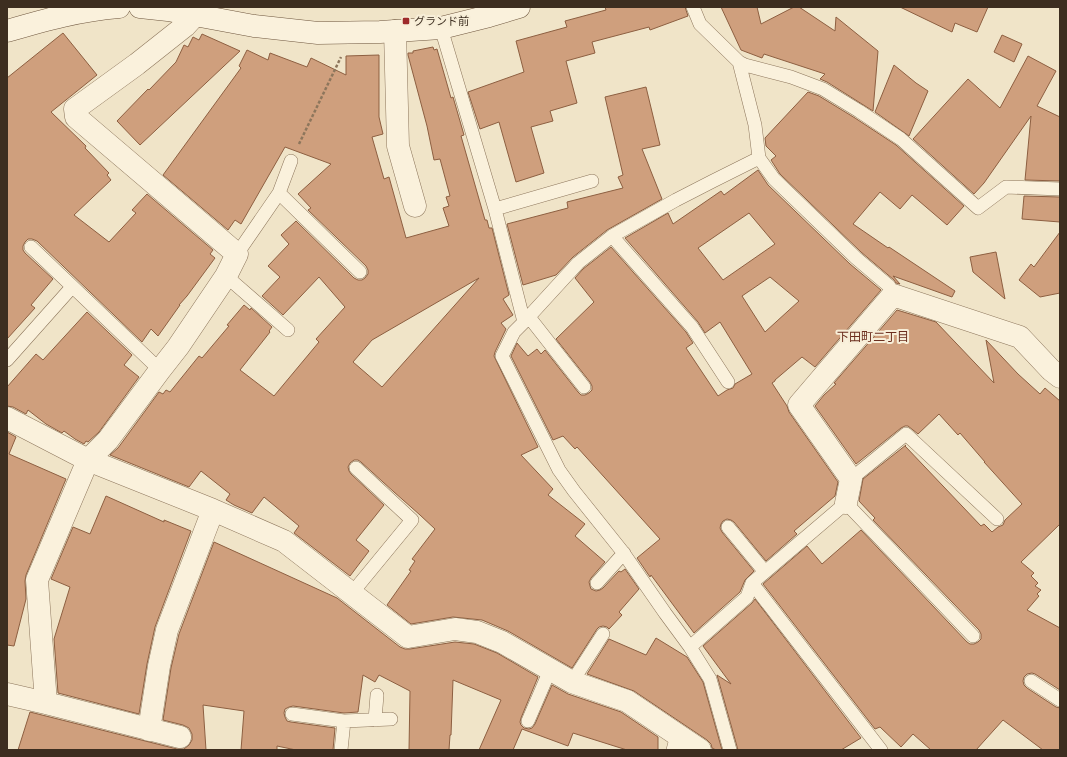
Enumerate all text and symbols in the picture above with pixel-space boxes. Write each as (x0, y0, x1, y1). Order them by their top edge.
place label: グランド前 (414, 14, 469, 29)
marker: グランド前 (401, 16, 411, 26)
district label: 下田町二丁目 (837, 329, 909, 345)

